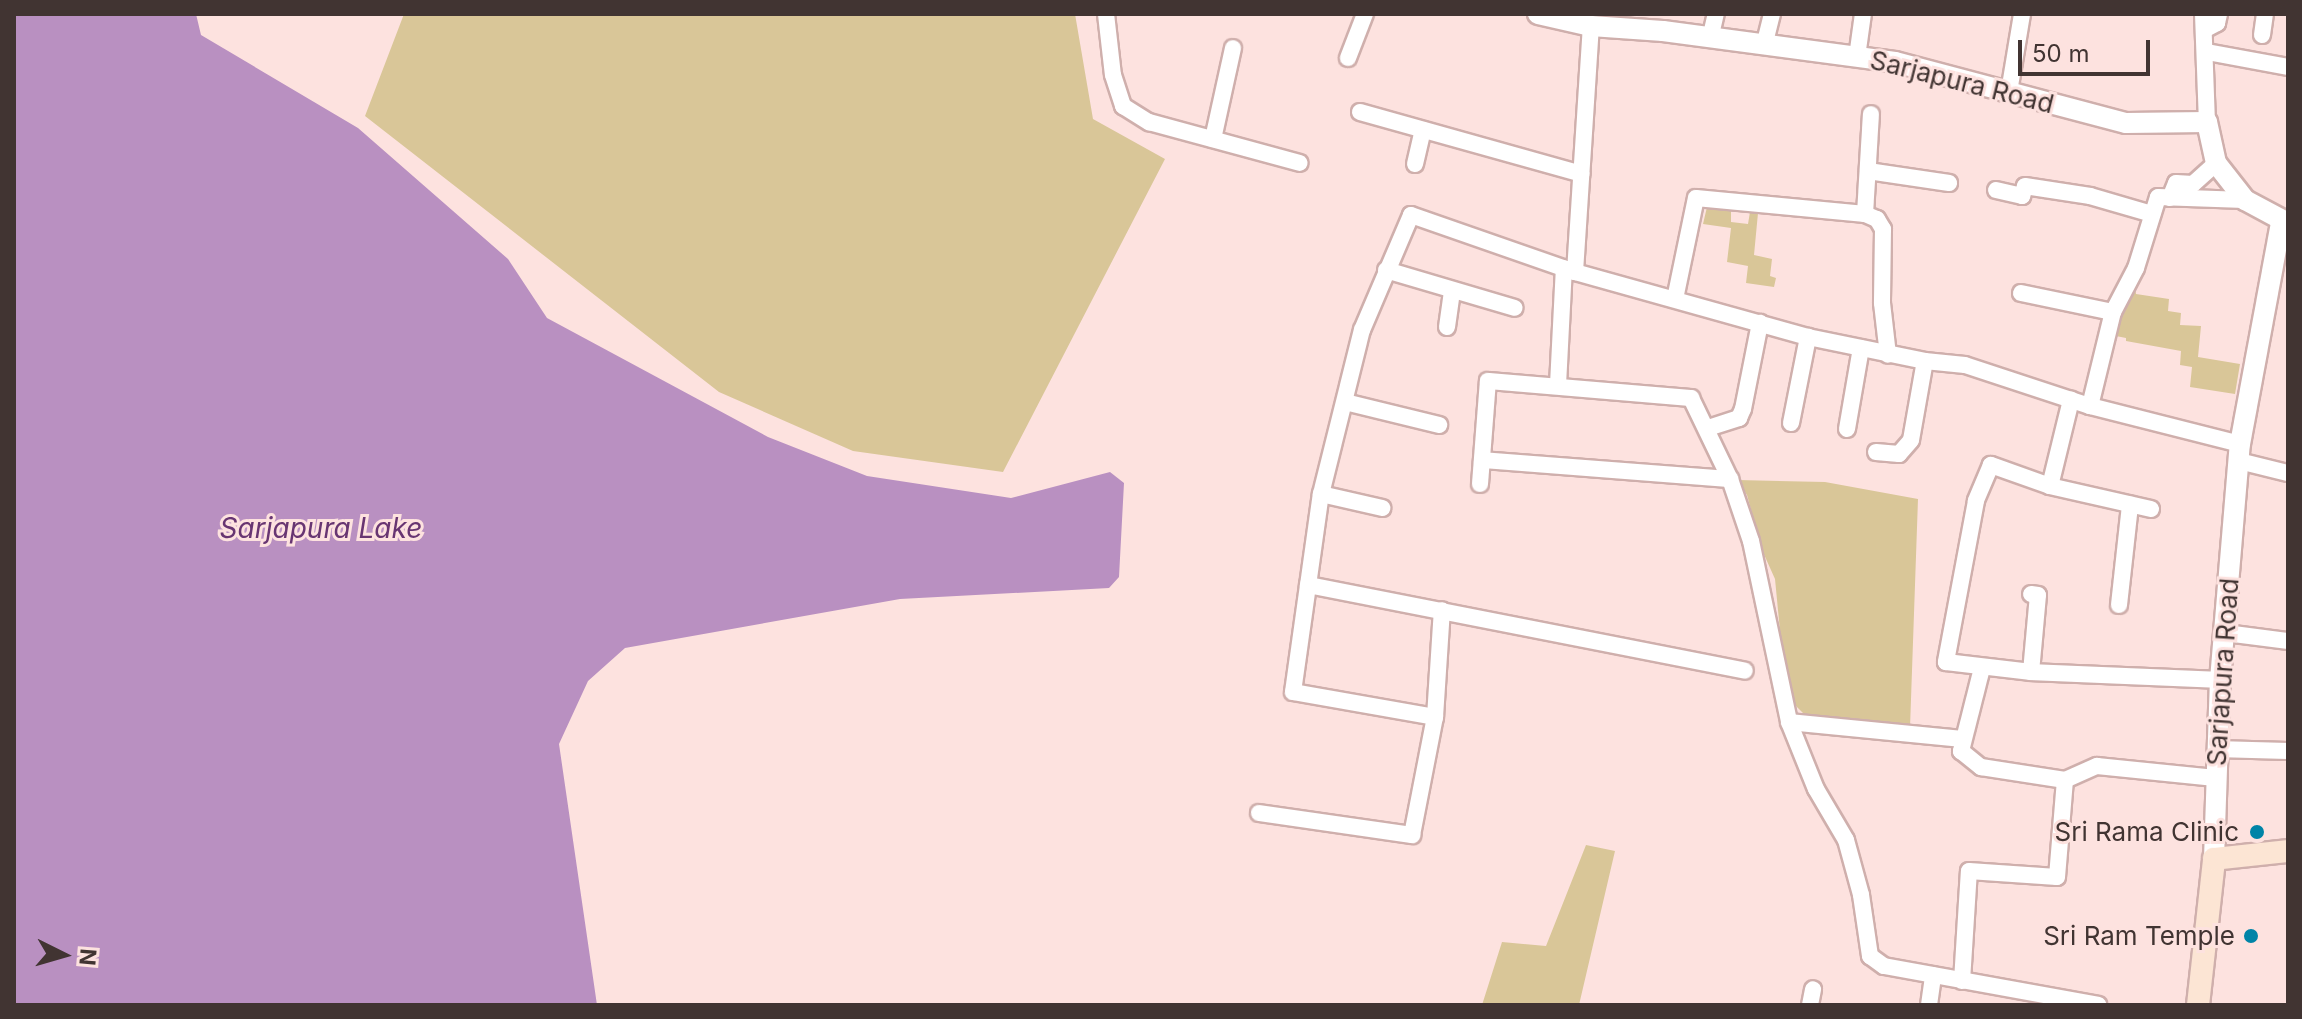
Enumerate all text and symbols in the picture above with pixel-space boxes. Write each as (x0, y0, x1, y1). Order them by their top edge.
scale bar (2022, 24, 2154, 74)
text: 50 m (2032, 39, 2090, 68)
street label: Sarjapura Road (1867, 44, 2057, 120)
water label: Sarjapura Lake (220, 511, 422, 545)
street label: Sarjapura Road (2201, 577, 2245, 767)
place label: Sri Rama Clinic (2055, 816, 2239, 848)
marker: Sri Rama Clinic (2246, 821, 2268, 843)
north arrow (24, 915, 104, 995)
place label: Sri Ram Temple (2043, 920, 2235, 952)
marker: Sri Ram Temple (2242, 927, 2260, 945)
text: N (74, 948, 102, 967)

